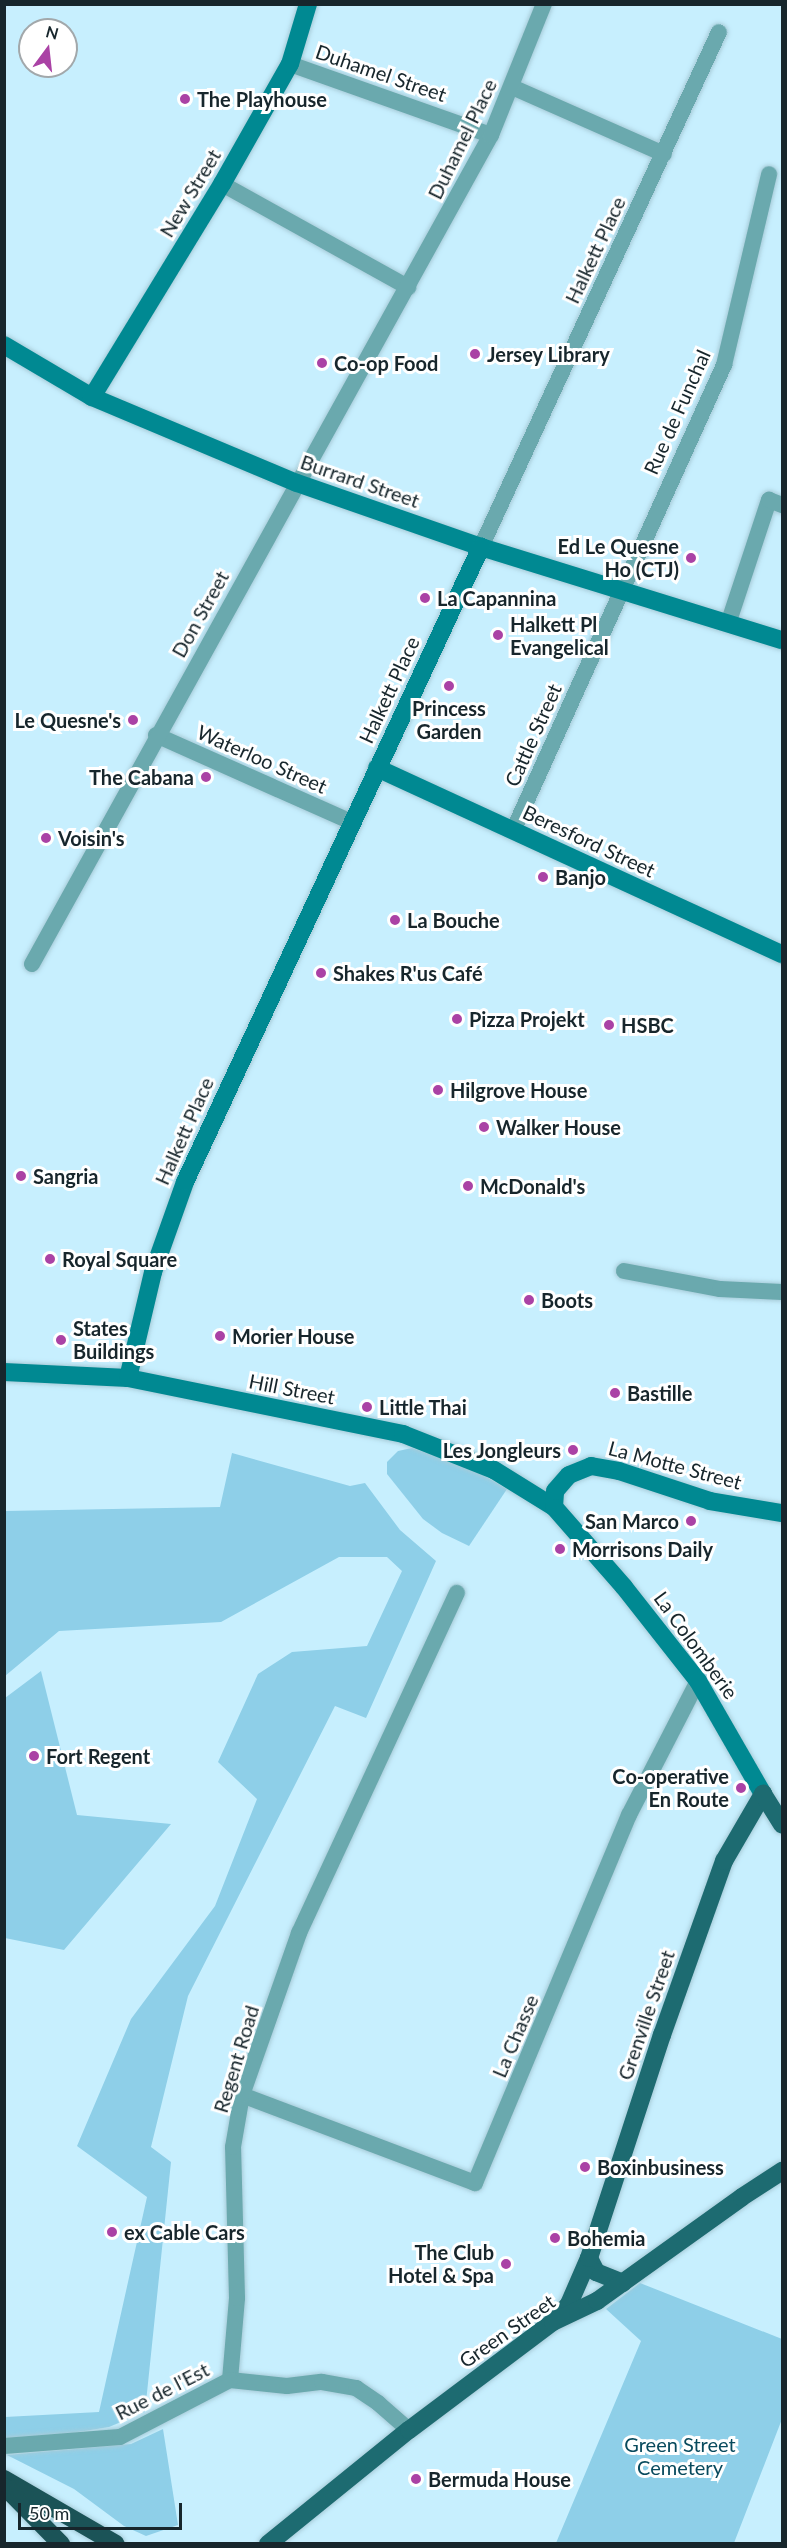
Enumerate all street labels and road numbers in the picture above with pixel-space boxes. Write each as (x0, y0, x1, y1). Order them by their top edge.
street label: Duhamel Street (312, 39, 450, 107)
street label: Duhamel Place (423, 75, 501, 203)
street label: New Street (154, 144, 226, 242)
street label: Halkett Place (560, 193, 630, 307)
street label: Rue de Funchal (639, 346, 715, 478)
street label: Burrard Street (297, 449, 423, 513)
street label: Don Street (166, 566, 234, 662)
street label: Halkett Place (354, 633, 424, 747)
street label: Cattle Street (500, 680, 566, 790)
street label: Waterloo Street (193, 720, 331, 798)
street label: Beresford Street (519, 800, 659, 882)
street label: Halkett Place (150, 1074, 218, 1188)
street label: Hill Street (247, 1369, 337, 1409)
street label: La Motte Street (606, 1436, 744, 1494)
street label: La Colomberie (649, 1587, 743, 1703)
street label: Grenville Street (613, 1947, 679, 2083)
street label: La Chasse (487, 1991, 543, 2081)
street label: Regent Road (208, 2002, 264, 2116)
street label: Green Street (454, 2289, 560, 2373)
street label: Rue de l'Est (111, 2357, 213, 2425)

